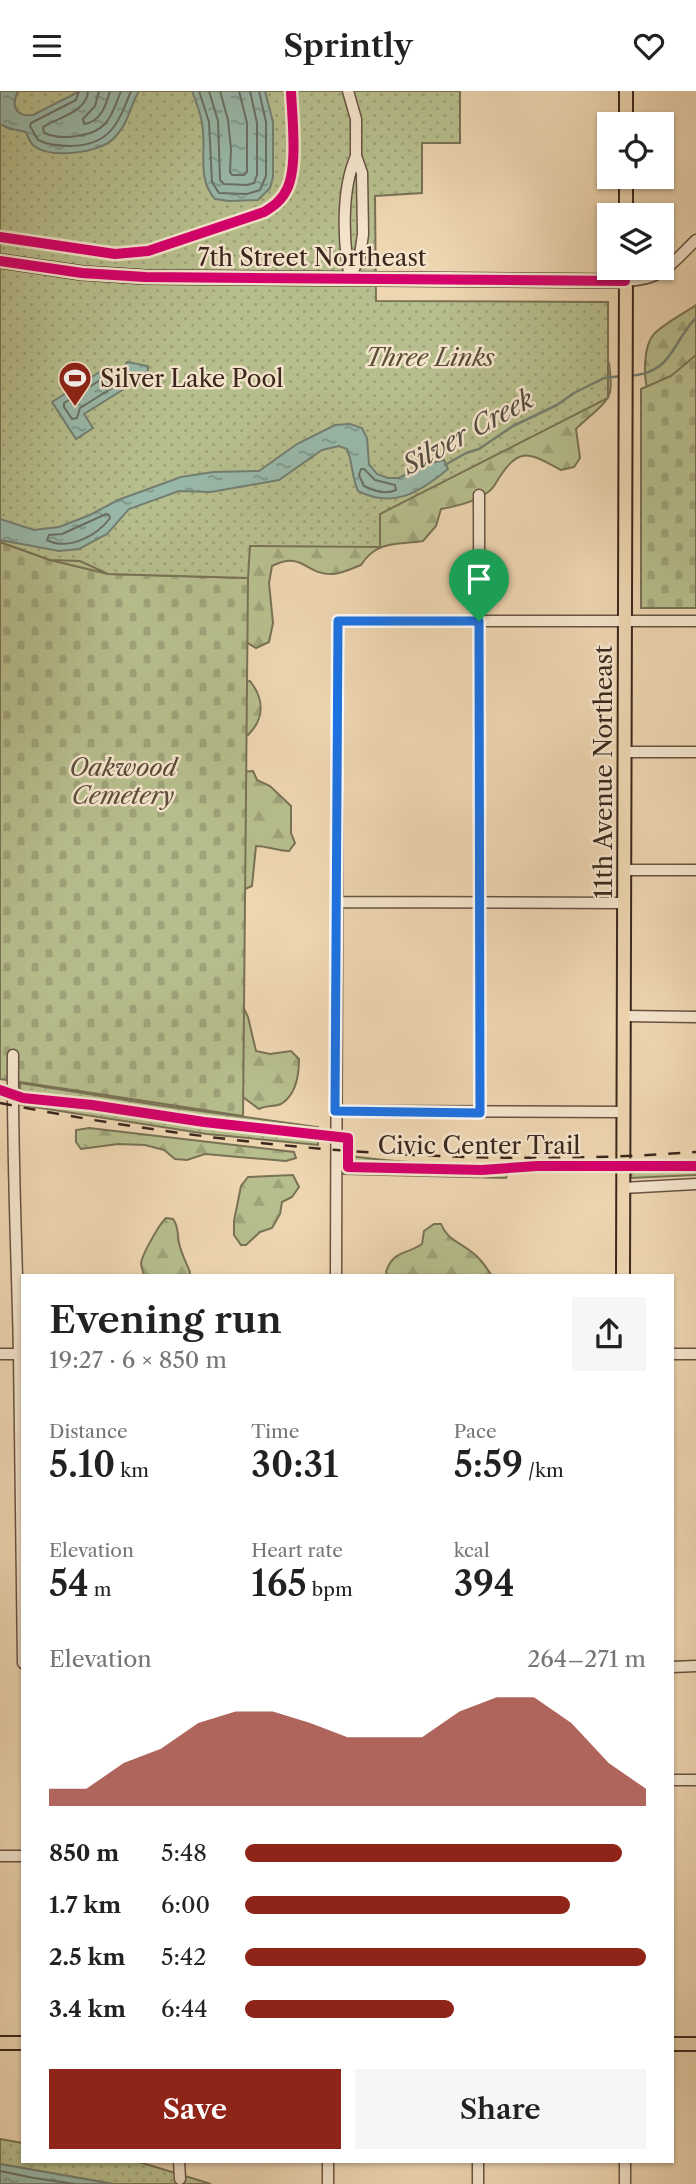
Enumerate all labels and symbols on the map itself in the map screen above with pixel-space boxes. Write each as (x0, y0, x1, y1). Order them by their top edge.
street label: 7th Street Northeast (198, 243, 427, 272)
park label: Three Links (365, 343, 495, 372)
sports icon: Silver Lake Pool (56, 359, 94, 408)
place label: Silver Lake Pool (100, 364, 283, 393)
water label: Silver Creek (395, 383, 540, 482)
pin (449, 549, 509, 621)
street label: 11th Avenue Northeast (589, 645, 618, 899)
park label: Oakwood Cemetery (69, 753, 180, 810)
street label: Civic Center Trail (378, 1131, 580, 1160)

